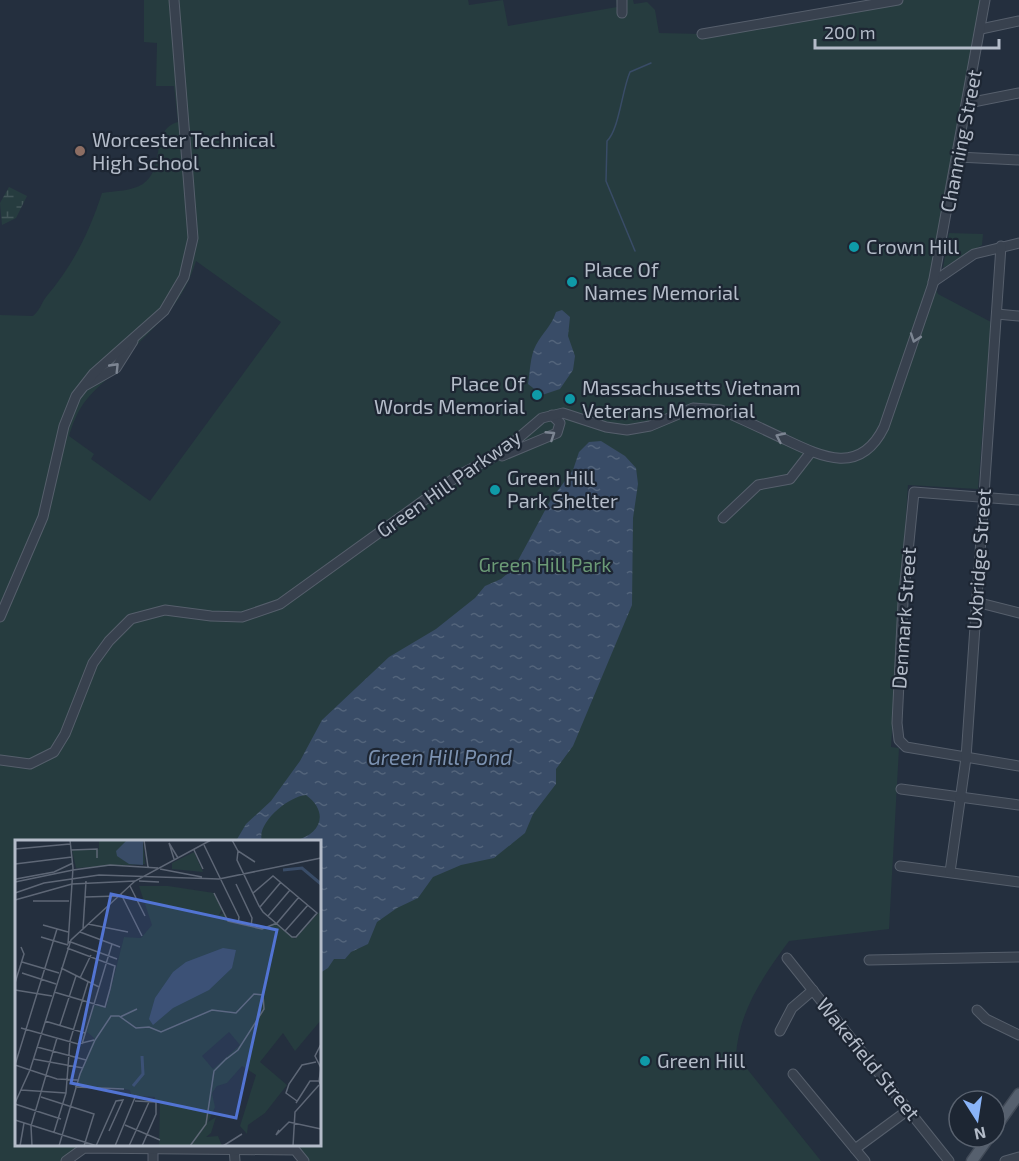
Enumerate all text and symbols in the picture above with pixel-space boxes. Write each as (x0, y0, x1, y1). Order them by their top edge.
scale bar (815, 12, 1000, 50)
text: 200 m (824, 21, 876, 43)
street label: Channing Street (934, 67, 986, 214)
place label: Worcester Technical High School (92, 127, 275, 174)
marker: Worcester Technical High School (73, 144, 87, 158)
place label: Crown Hill (866, 234, 959, 258)
marker: Crown Hill (847, 240, 861, 254)
place label: Place Of Names Memorial (584, 257, 739, 304)
marker: Place Of Names Memorial (565, 275, 579, 289)
one-way arrow (909, 332, 922, 343)
one-way arrow (108, 364, 119, 374)
place label: Place Of Words Memorial (374, 371, 525, 418)
place label: Massachusetts Vietnam Veterans Memorial (582, 375, 801, 422)
marker: Place Of Words Memorial (530, 388, 544, 402)
marker: Massachusetts Vietnam Veterans Memorial (563, 392, 577, 406)
street label: Green Hill Parkway (372, 424, 526, 542)
one-way arrow (545, 431, 556, 442)
one-way arrow (776, 433, 787, 445)
place label: Green Hill Park Shelter (507, 465, 618, 512)
marker: Green Hill Park Shelter (488, 483, 502, 497)
street label: Uxbridge Street (961, 487, 995, 630)
street label: Denmark Street (886, 546, 920, 690)
park label: Green Hill Park (479, 552, 611, 576)
water label: Green Hill Pond (368, 744, 512, 769)
inset map (15, 840, 321, 1146)
street label: Wakefield Street (812, 992, 926, 1125)
place label: Green Hill (657, 1048, 745, 1072)
marker: Green Hill (638, 1054, 652, 1068)
north arrow (947, 1089, 1007, 1149)
text: N (973, 1124, 988, 1145)

